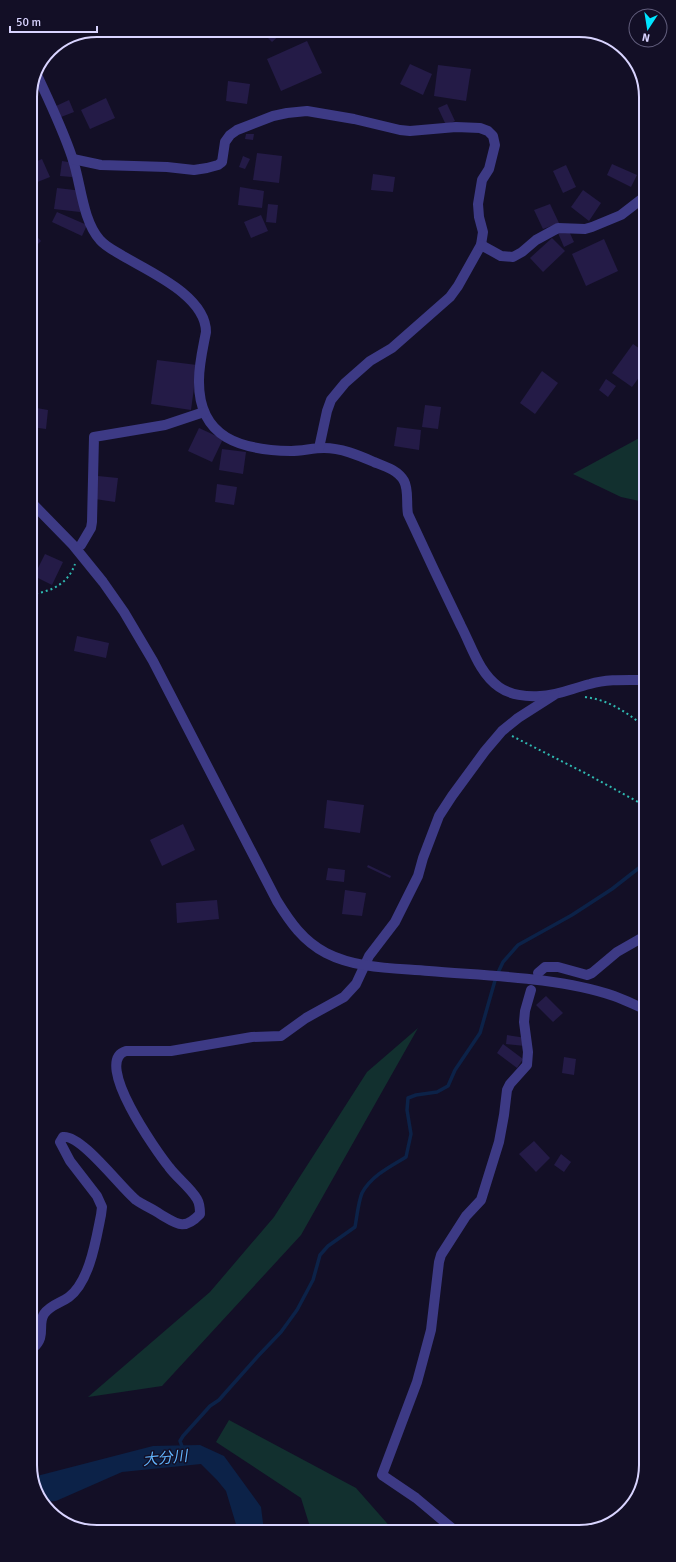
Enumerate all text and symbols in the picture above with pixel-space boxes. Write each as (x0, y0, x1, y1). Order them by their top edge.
scale bar (10, 8, 97, 34)
north arrow (628, 8, 668, 48)
text: 50 m (16, 15, 41, 30)
text: N (641, 30, 651, 44)
water label: 大分川 (142, 1446, 190, 1469)

